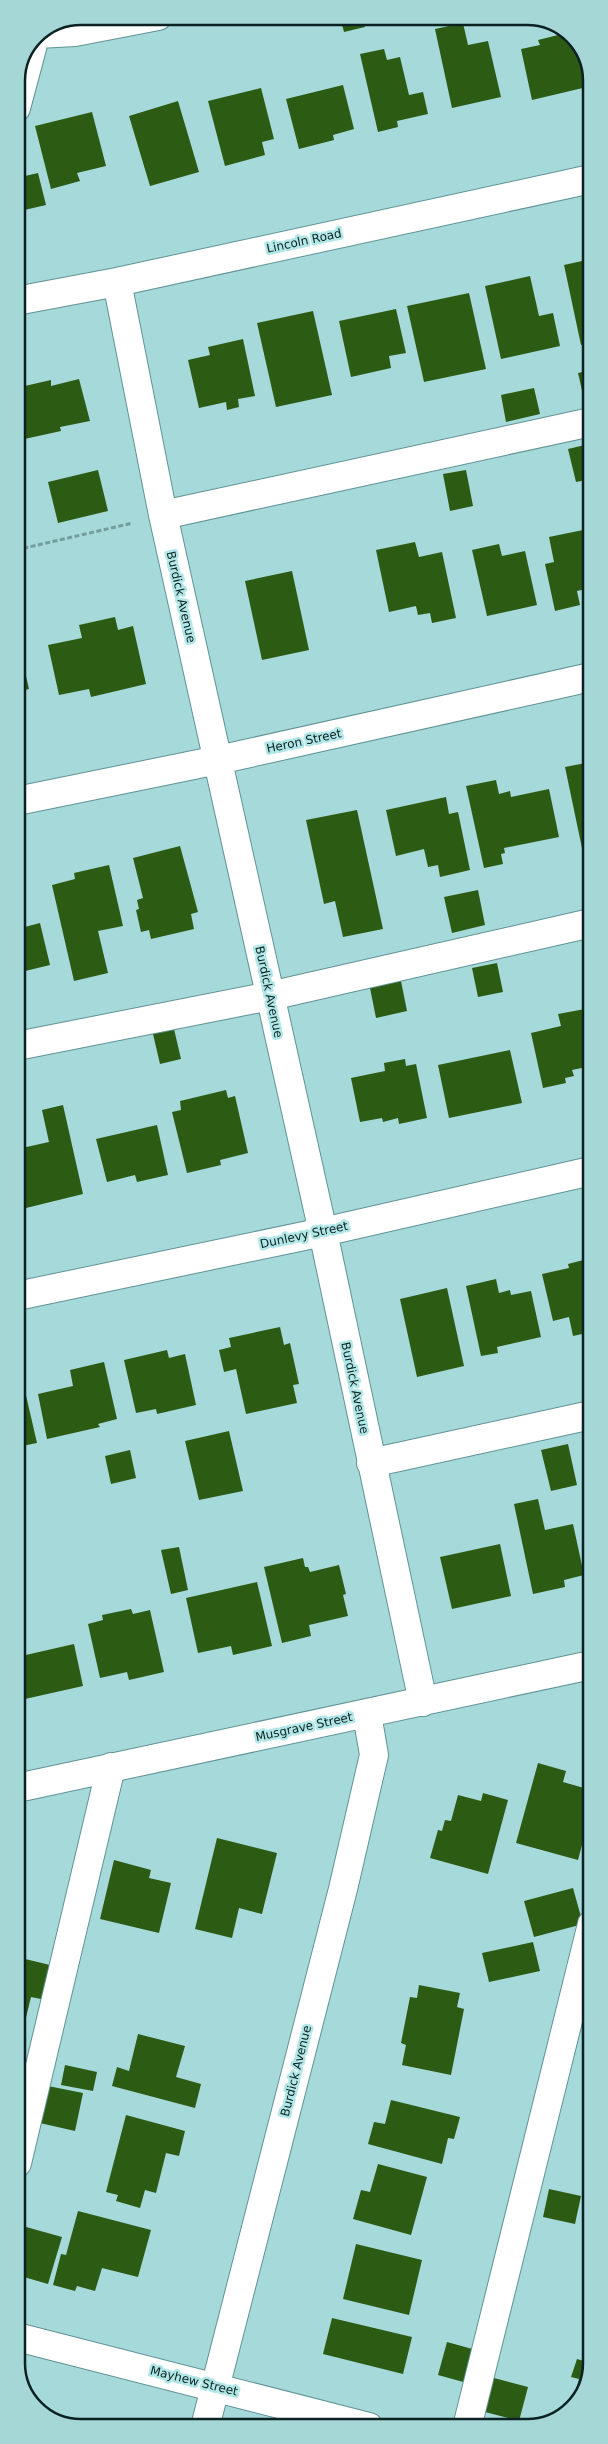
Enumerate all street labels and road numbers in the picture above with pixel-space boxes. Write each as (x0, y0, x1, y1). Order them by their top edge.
street label: Lincoln Road (265, 226, 343, 256)
street label: Burdick Avenue (164, 550, 198, 644)
street label: Heron Street (265, 726, 343, 756)
street label: Burdick Avenue (252, 945, 286, 1039)
street label: Dunlevy Street (259, 1219, 350, 1251)
street label: Burdick Avenue (338, 1341, 372, 1435)
street label: Musgrave Street (254, 1710, 354, 1744)
street label: Burdick Avenue (278, 2024, 314, 2118)
street label: Mayhew Street (149, 2363, 240, 2399)

